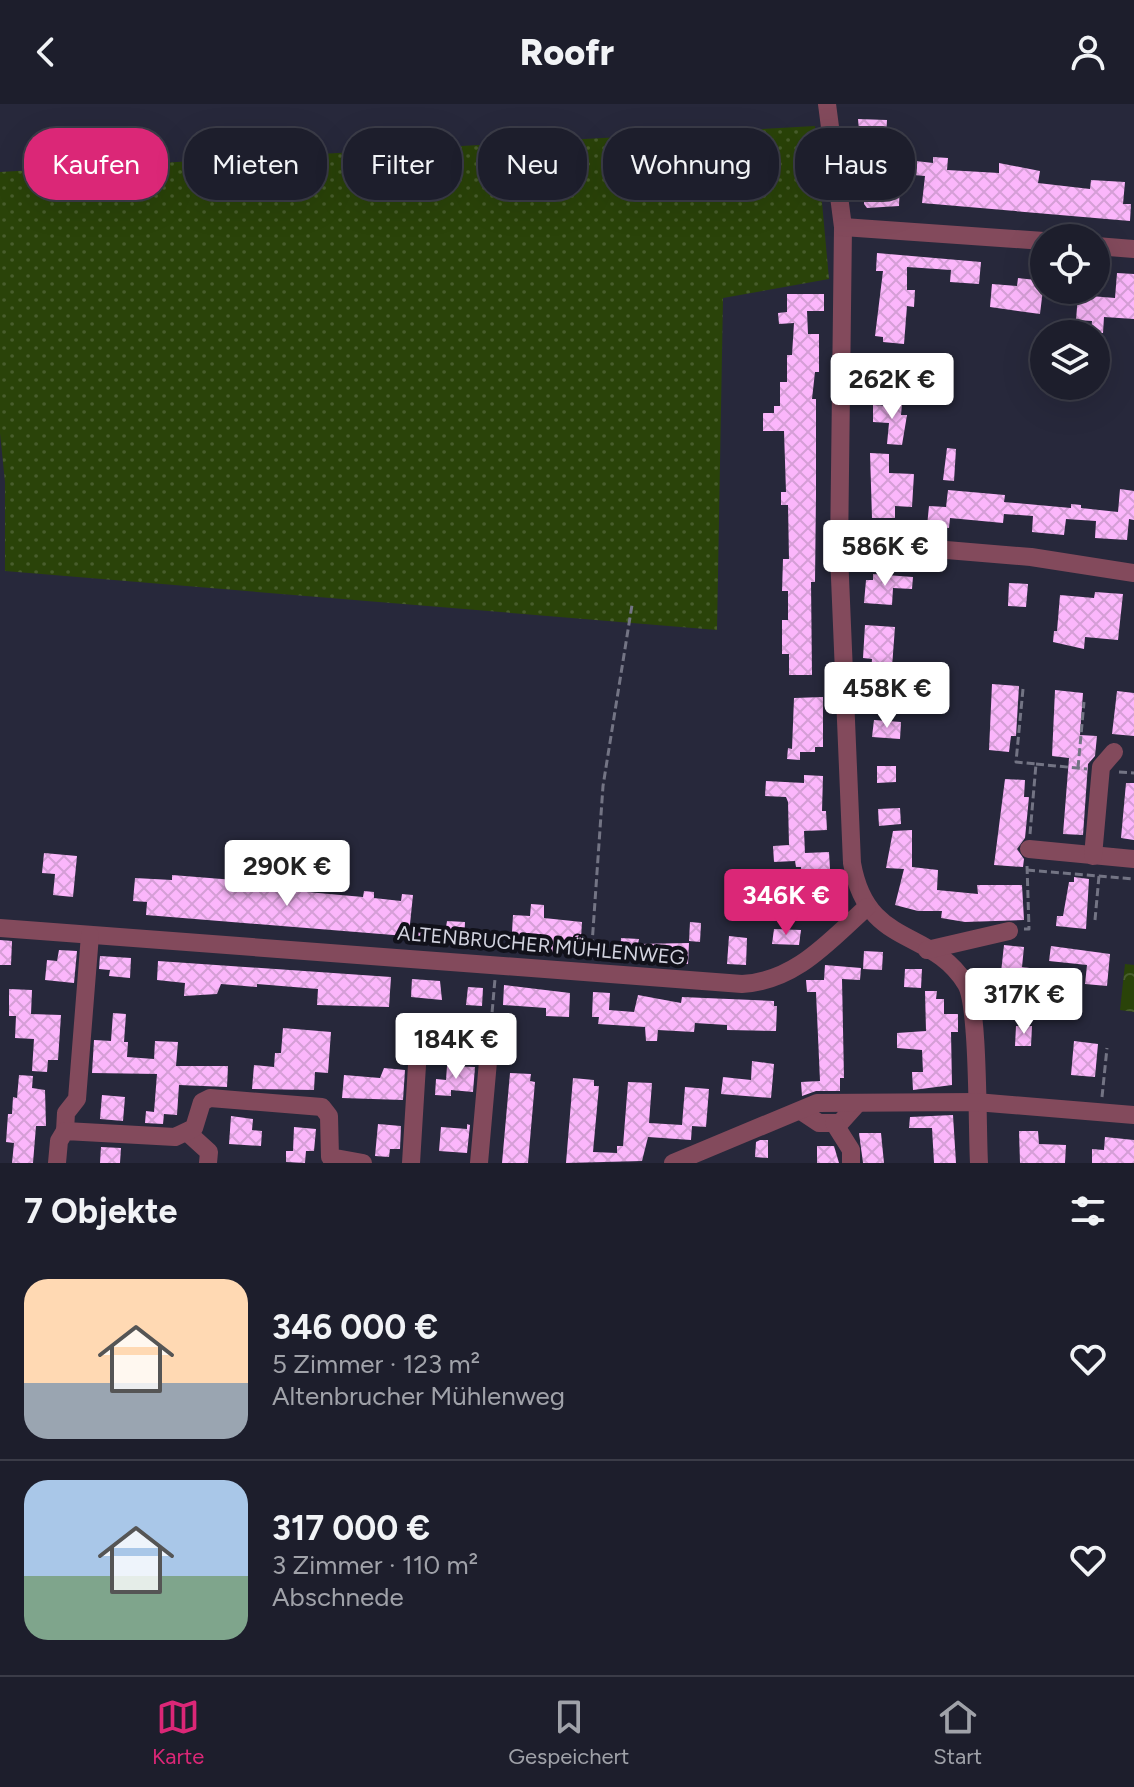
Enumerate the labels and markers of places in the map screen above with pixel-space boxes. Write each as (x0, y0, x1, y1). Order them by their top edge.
pin: 262K € (827, 353, 957, 421)
pin: 586K € (820, 520, 950, 588)
pin: 458K € (822, 662, 952, 730)
pin: 290K € (222, 840, 352, 908)
pin: 346K € (721, 869, 851, 937)
pin: 317K € (959, 968, 1089, 1036)
pin: 184K € (391, 1013, 521, 1081)

